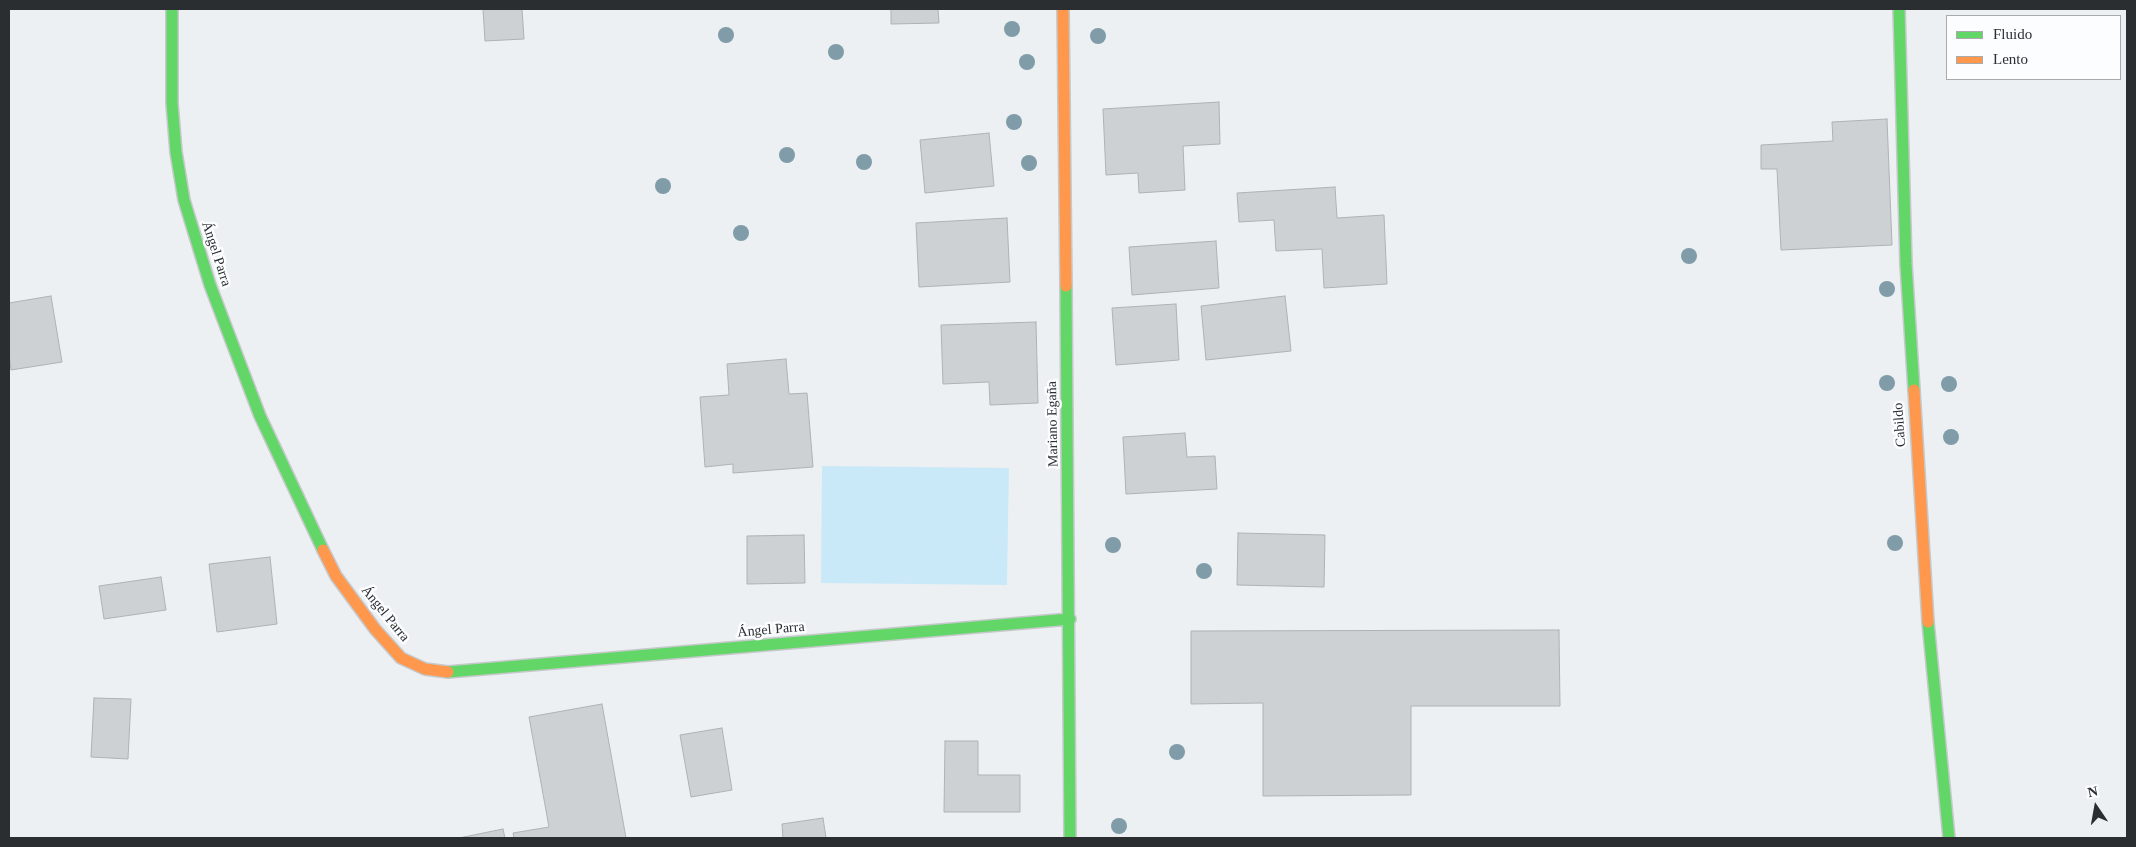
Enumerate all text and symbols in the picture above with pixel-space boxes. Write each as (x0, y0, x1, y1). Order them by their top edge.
legend (1946, 15, 2121, 80)
text: Fluido (1993, 26, 2032, 42)
text: Lento (1993, 51, 2028, 67)
street label: Ángel Parra (198, 219, 234, 289)
street label: Mariano Egaña (1044, 381, 1062, 467)
street label: Cabildo (1890, 402, 1910, 448)
street label: Ángel Parra (357, 583, 413, 645)
street label: Ángel Parra (737, 619, 805, 641)
north arrow (2071, 782, 2121, 832)
text: N (2086, 783, 2099, 800)

